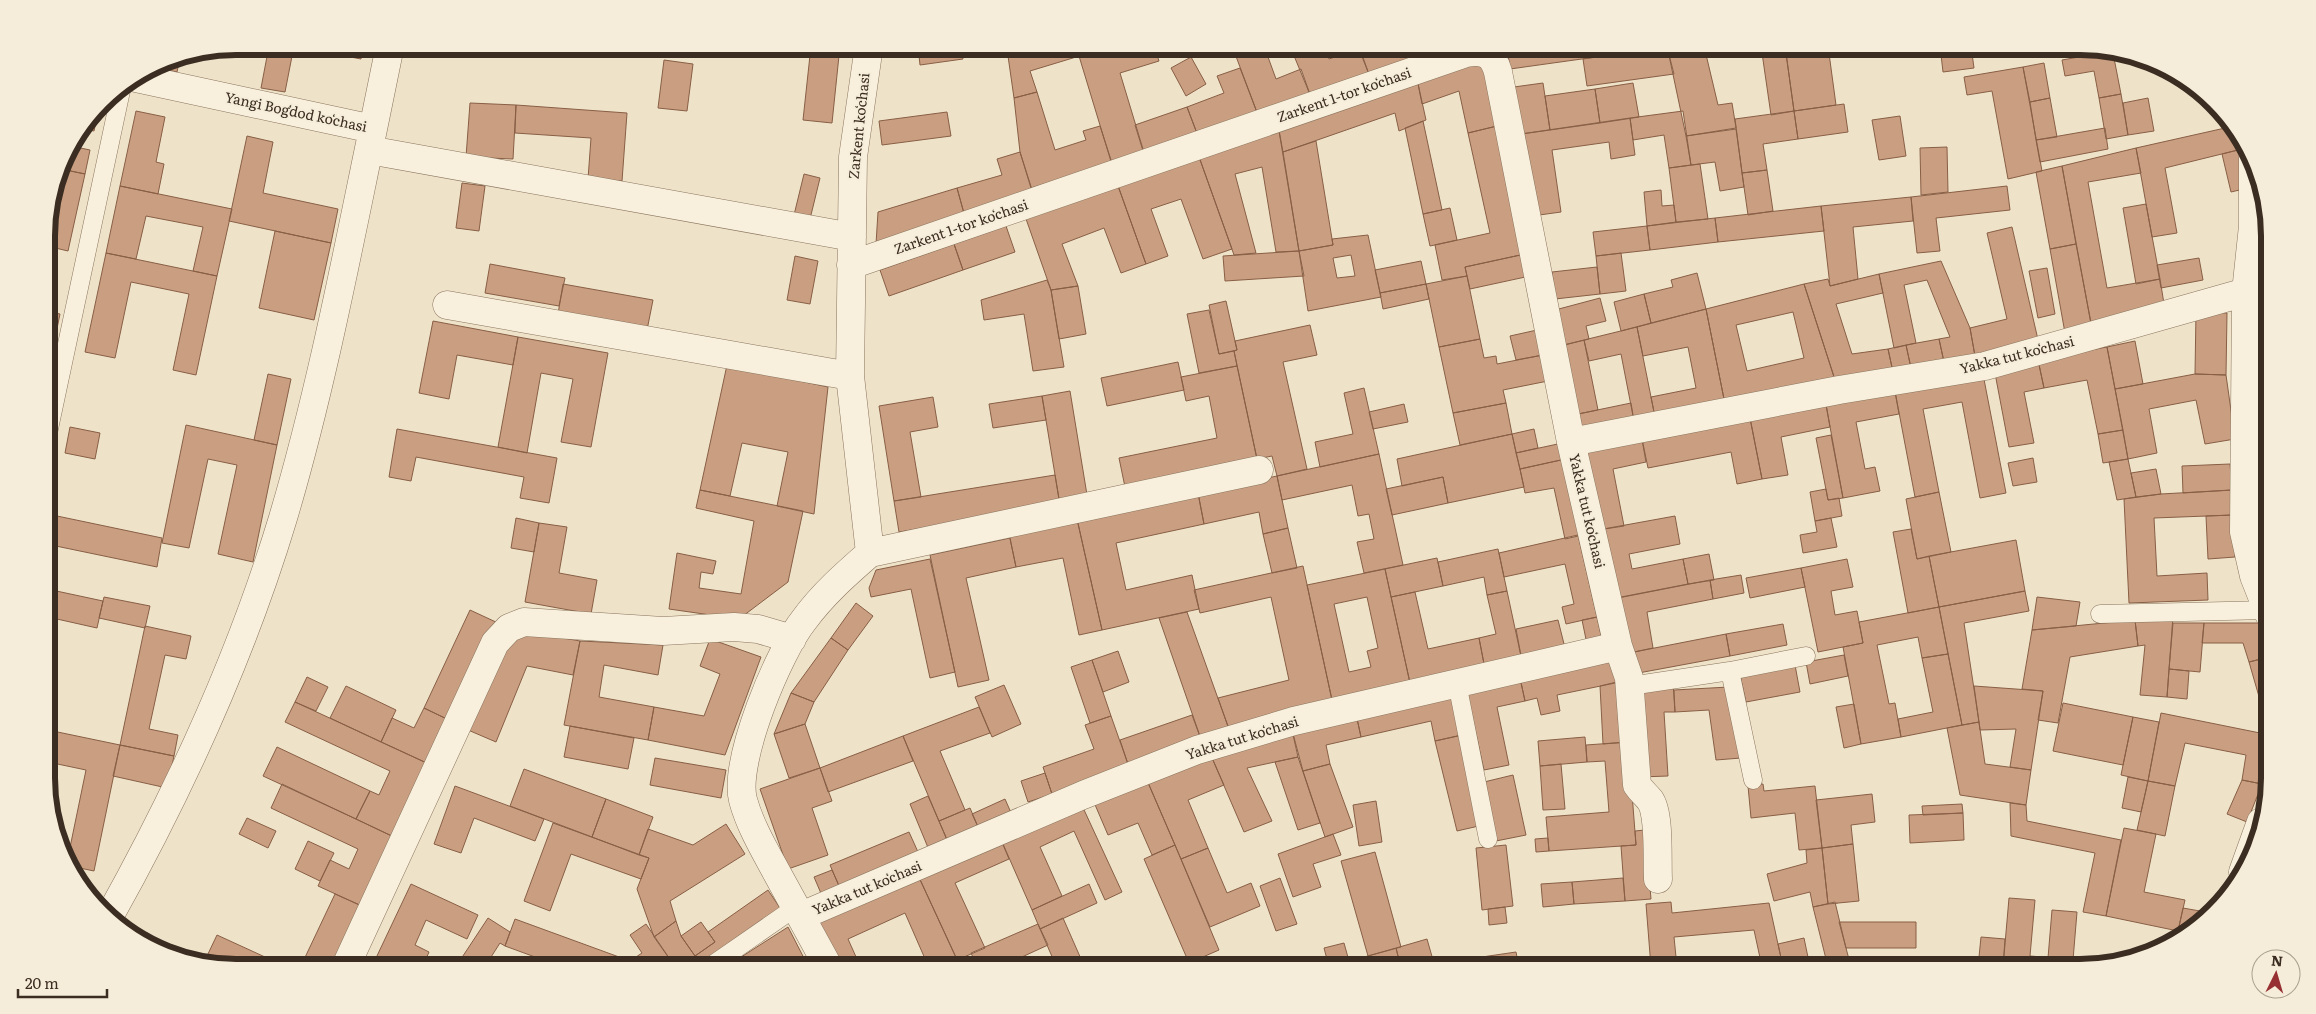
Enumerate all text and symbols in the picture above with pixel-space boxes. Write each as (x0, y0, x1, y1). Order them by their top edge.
street label: Zarkent 1-tor koʻchasi (1274, 62, 1414, 126)
street label: Zarkent koʻchasi (842, 71, 874, 180)
street label: Yangi Bogʻdod koʻchasi (223, 86, 370, 136)
street label: Zarkent 1-tor koʻchasi (891, 194, 1031, 258)
street label: Yakka tut koʻchasi (1958, 330, 2076, 378)
street label: Yakka tut koʻchasi (1565, 451, 1611, 570)
street label: Yakka tut koʻchasi (1183, 710, 1301, 764)
street label: Yakka tut koʻchasi (809, 855, 925, 919)
north arrow (2251, 949, 2301, 999)
text: N (2270, 950, 2284, 971)
scale bar (18, 966, 106, 998)
text: 20 m (25, 971, 59, 994)

